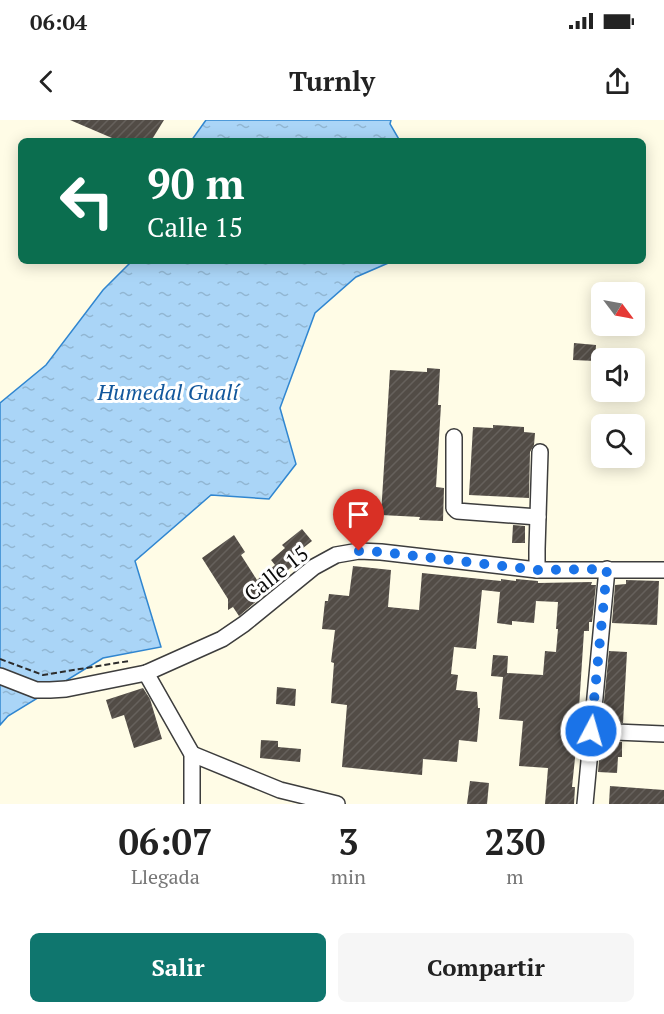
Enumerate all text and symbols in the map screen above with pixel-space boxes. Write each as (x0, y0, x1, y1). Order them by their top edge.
text: 06:04 (30, 7, 87, 36)
text: Turnly (289, 63, 375, 99)
icon: back (30, 65, 63, 98)
icon: share (601, 65, 634, 98)
text: 90 m (147, 155, 245, 211)
icon: left (48, 162, 126, 240)
text: Calle 15 (147, 209, 243, 245)
north arrow (591, 282, 645, 336)
map controls (591, 282, 645, 468)
button: sound (591, 348, 645, 402)
water label: Humedal Gualí (96, 377, 241, 406)
button: search (591, 414, 645, 468)
pin (333, 489, 384, 551)
icon: arrive (342, 498, 375, 531)
street label: Calle 15 (238, 539, 314, 607)
position arrow (559, 699, 623, 763)
text: 06:07 (119, 818, 212, 865)
text: 3 (338, 818, 359, 865)
text: 230 (484, 818, 545, 865)
text: Llegada (131, 863, 200, 890)
text: min (331, 863, 366, 890)
text: m (506, 863, 524, 890)
button: Salir (30, 933, 326, 1002)
button: Compartir (338, 933, 634, 1002)

